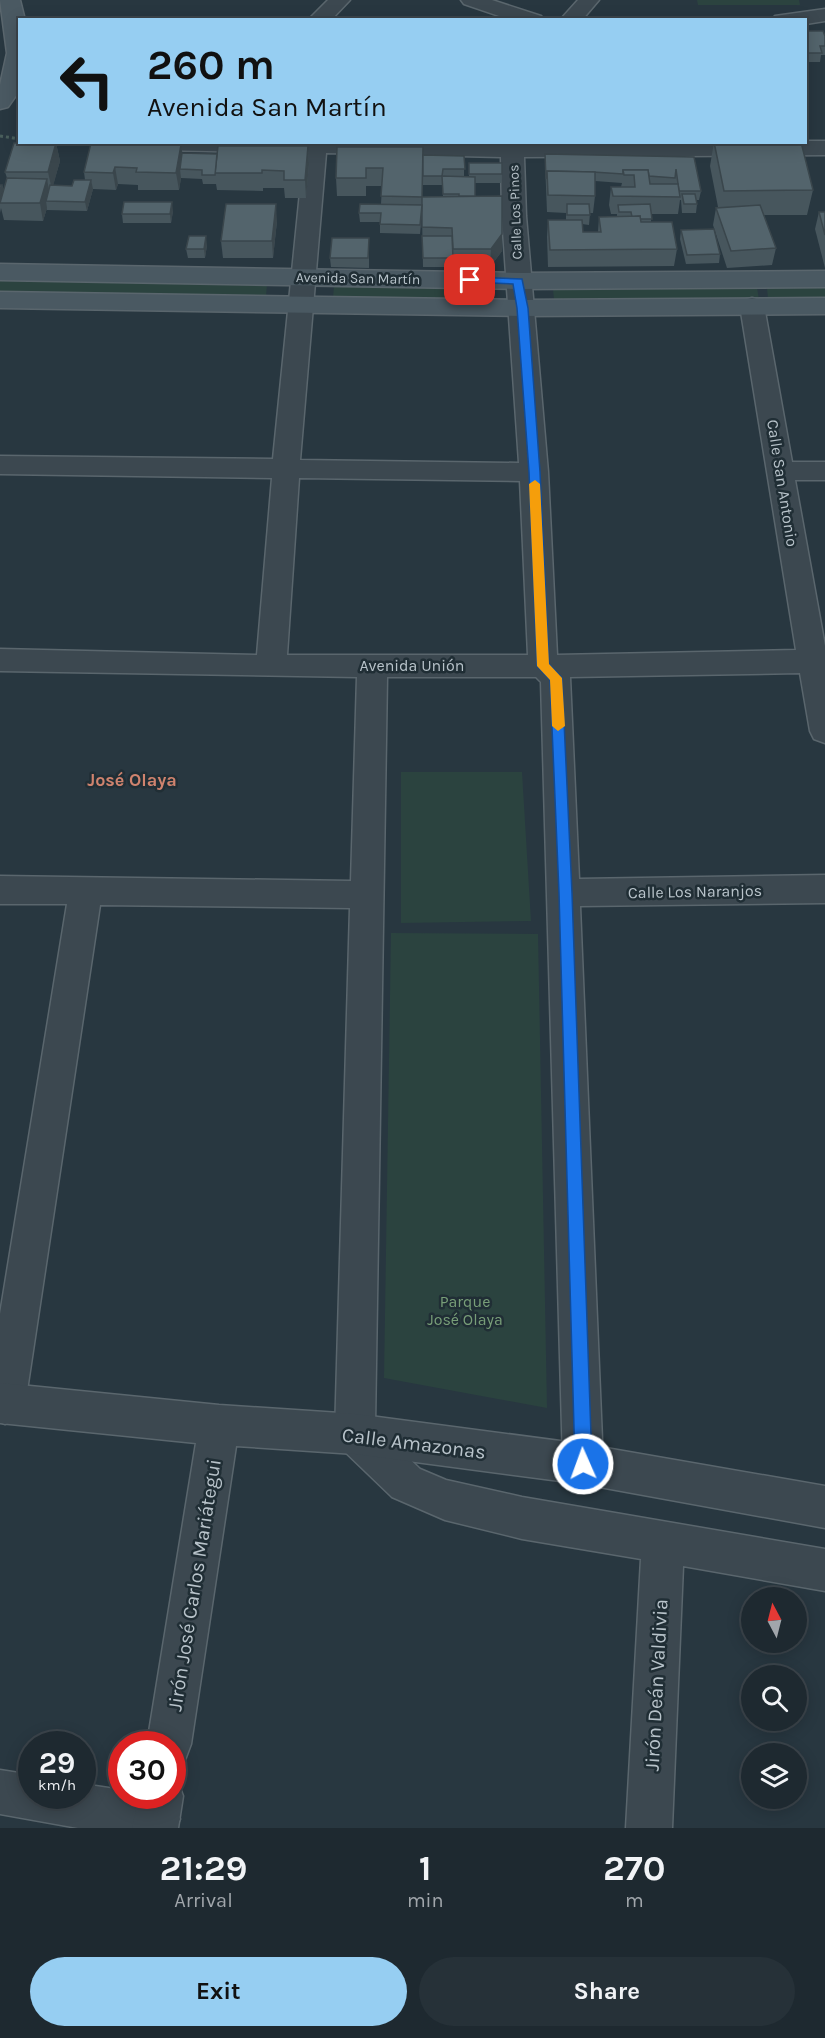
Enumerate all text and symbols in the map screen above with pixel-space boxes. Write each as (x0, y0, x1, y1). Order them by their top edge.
text: 260 m (147, 40, 275, 90)
icon: left (48, 42, 126, 120)
text: Avenida San Martín (147, 91, 387, 123)
street label: Calle Los Pinos (505, 164, 526, 260)
pin (444, 254, 495, 305)
icon: arrive (453, 263, 486, 296)
street label: Avenida San Martín (296, 269, 420, 288)
street label: Calle San Antonio (763, 418, 802, 548)
street label: Avenida Unión (360, 656, 464, 675)
district label: José Olaya (87, 769, 177, 791)
street label: Calle Los Naranjos (628, 881, 762, 902)
park label: Parque José Olaya (427, 1292, 503, 1329)
street label: Calle Amazonas (341, 1423, 487, 1464)
position arrow (551, 1432, 615, 1496)
street label: Jirón José Carlos Mariátegui (163, 1457, 226, 1713)
north arrow (741, 1587, 807, 1653)
map controls (741, 1587, 807, 1809)
street label: Jirón Deán Valdivia (641, 1598, 672, 1772)
button: search (741, 1665, 807, 1731)
speed limit sign: 30 (108, 1731, 186, 1809)
button: layers (741, 1743, 807, 1809)
text: 29 (39, 1745, 75, 1781)
text: km/h (38, 1776, 76, 1794)
text: 21:29 (159, 1847, 247, 1889)
text: 1 (419, 1847, 432, 1889)
text: 270 (603, 1847, 666, 1889)
text: Arrival (174, 1889, 233, 1912)
text: min (407, 1889, 444, 1912)
text: m (625, 1889, 644, 1912)
button: Exit (30, 1957, 407, 2026)
button: Share (419, 1957, 795, 2026)

